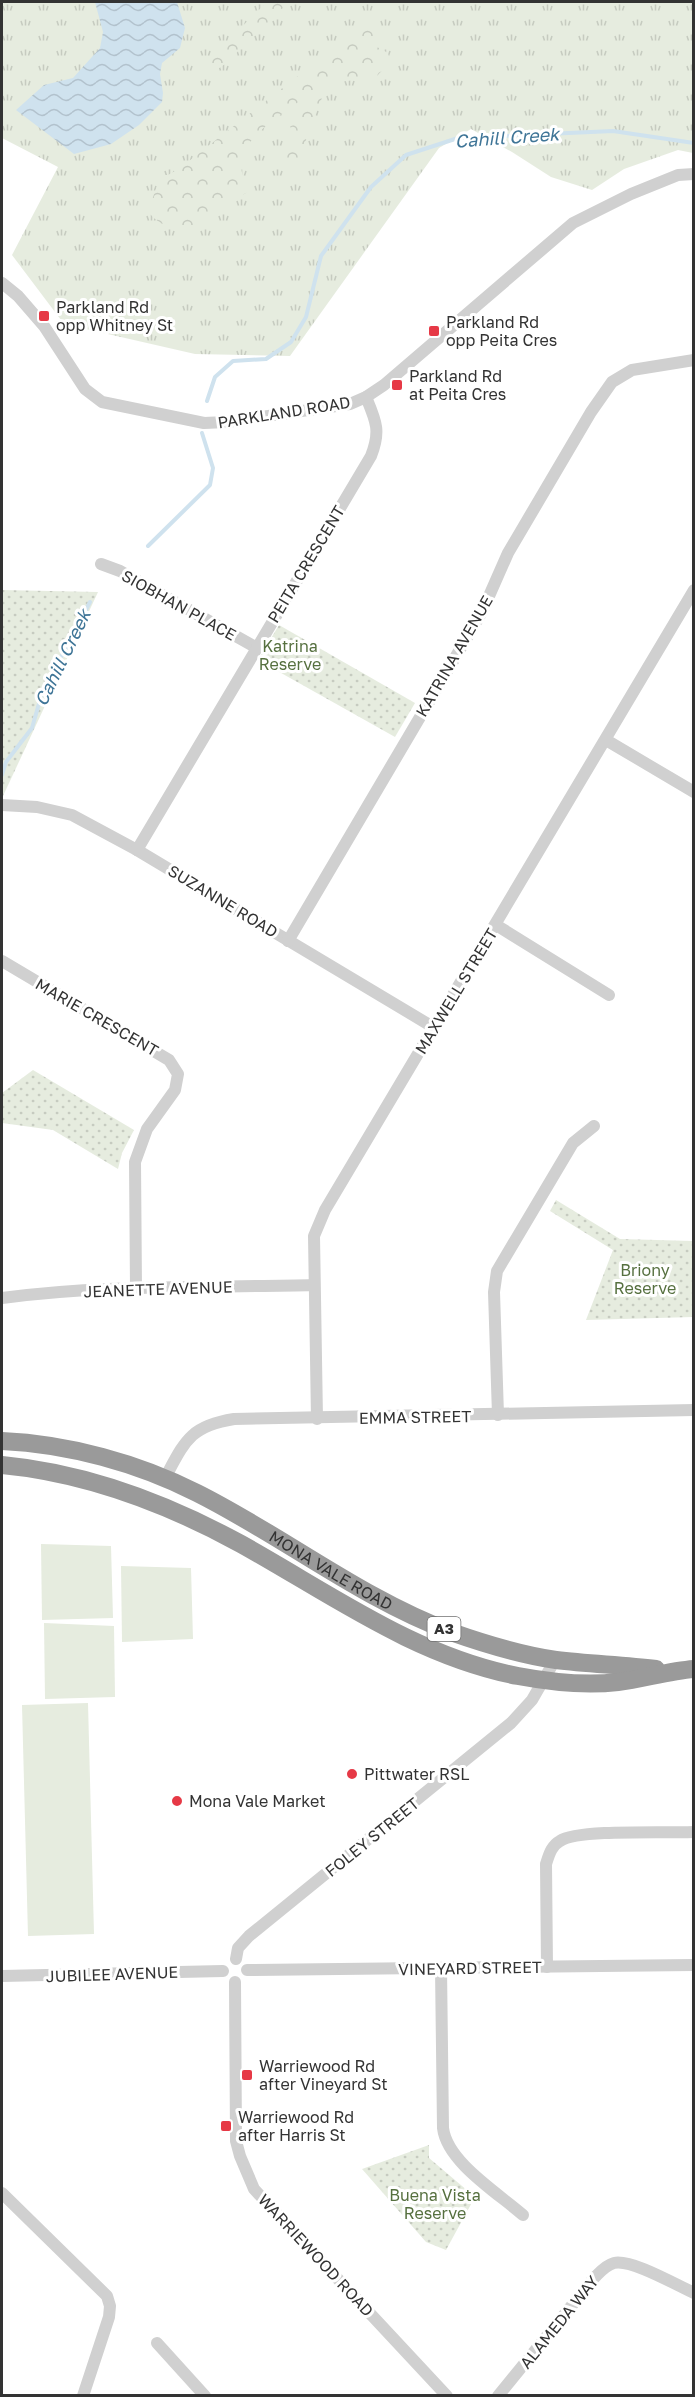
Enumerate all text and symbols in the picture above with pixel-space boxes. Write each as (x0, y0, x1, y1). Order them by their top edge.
water label: Cahill Creek (454, 122, 562, 152)
place label: Parkland Rd opp Whitney St (56, 297, 173, 335)
marker: Parkland Rd opp Whitney St (37, 309, 51, 323)
place label: Parkland Rd opp Peita Cres (446, 312, 557, 350)
marker: Parkland Rd opp Peita Cres (427, 324, 441, 338)
place label: Parkland Rd at Peita Cres (409, 366, 506, 404)
marker: Parkland Rd at Peita Cres (390, 378, 404, 392)
street label: PARKLAND ROAD (216, 392, 352, 432)
street label: PEITA CRESCENT (263, 502, 349, 626)
street label: SIOBHAN PLACE (118, 565, 240, 645)
street label: KATRINA AVENUE (411, 592, 497, 720)
water label: Cahill Creek (29, 604, 96, 709)
park label: Katrina Reserve (259, 636, 321, 674)
street label: SUZANNE ROAD (164, 860, 282, 942)
street label: MAXWELL STREET (411, 924, 502, 1058)
street label: MARIE CRESCENT (32, 974, 162, 1060)
park label: Briony Reserve (614, 1260, 676, 1298)
street label: JEANETTE AVENUE (83, 1276, 233, 1302)
street label: EMMA STREET (359, 1406, 471, 1428)
street label: MONA VALE ROAD (266, 1526, 396, 1614)
road number: A3 (428, 1617, 460, 1641)
place label: Pittwater RSL (364, 1764, 469, 1784)
marker: Pittwater RSL (345, 1767, 359, 1781)
place label: Mona Vale Market (189, 1791, 326, 1811)
street label: FOLEY STREET (321, 1793, 423, 1881)
marker: Mona Vale Market (170, 1794, 184, 1808)
street label: VINEYARD STREET (398, 1957, 542, 1979)
street label: JUBILEE AVENUE (46, 1962, 178, 1986)
place label: Warriewood Rd after Vineyard St (259, 2056, 388, 2094)
marker: Warriewood Rd after Vineyard St (240, 2068, 254, 2082)
place label: Warriewood Rd after Harris St (238, 2107, 354, 2145)
marker: Warriewood Rd after Harris St (219, 2119, 233, 2133)
park label: Buena Vista Reserve (389, 2185, 481, 2223)
street label: WARRIEWOOD ROAD (254, 2190, 378, 2320)
street label: ALAMEDA WAY (515, 2271, 603, 2373)

